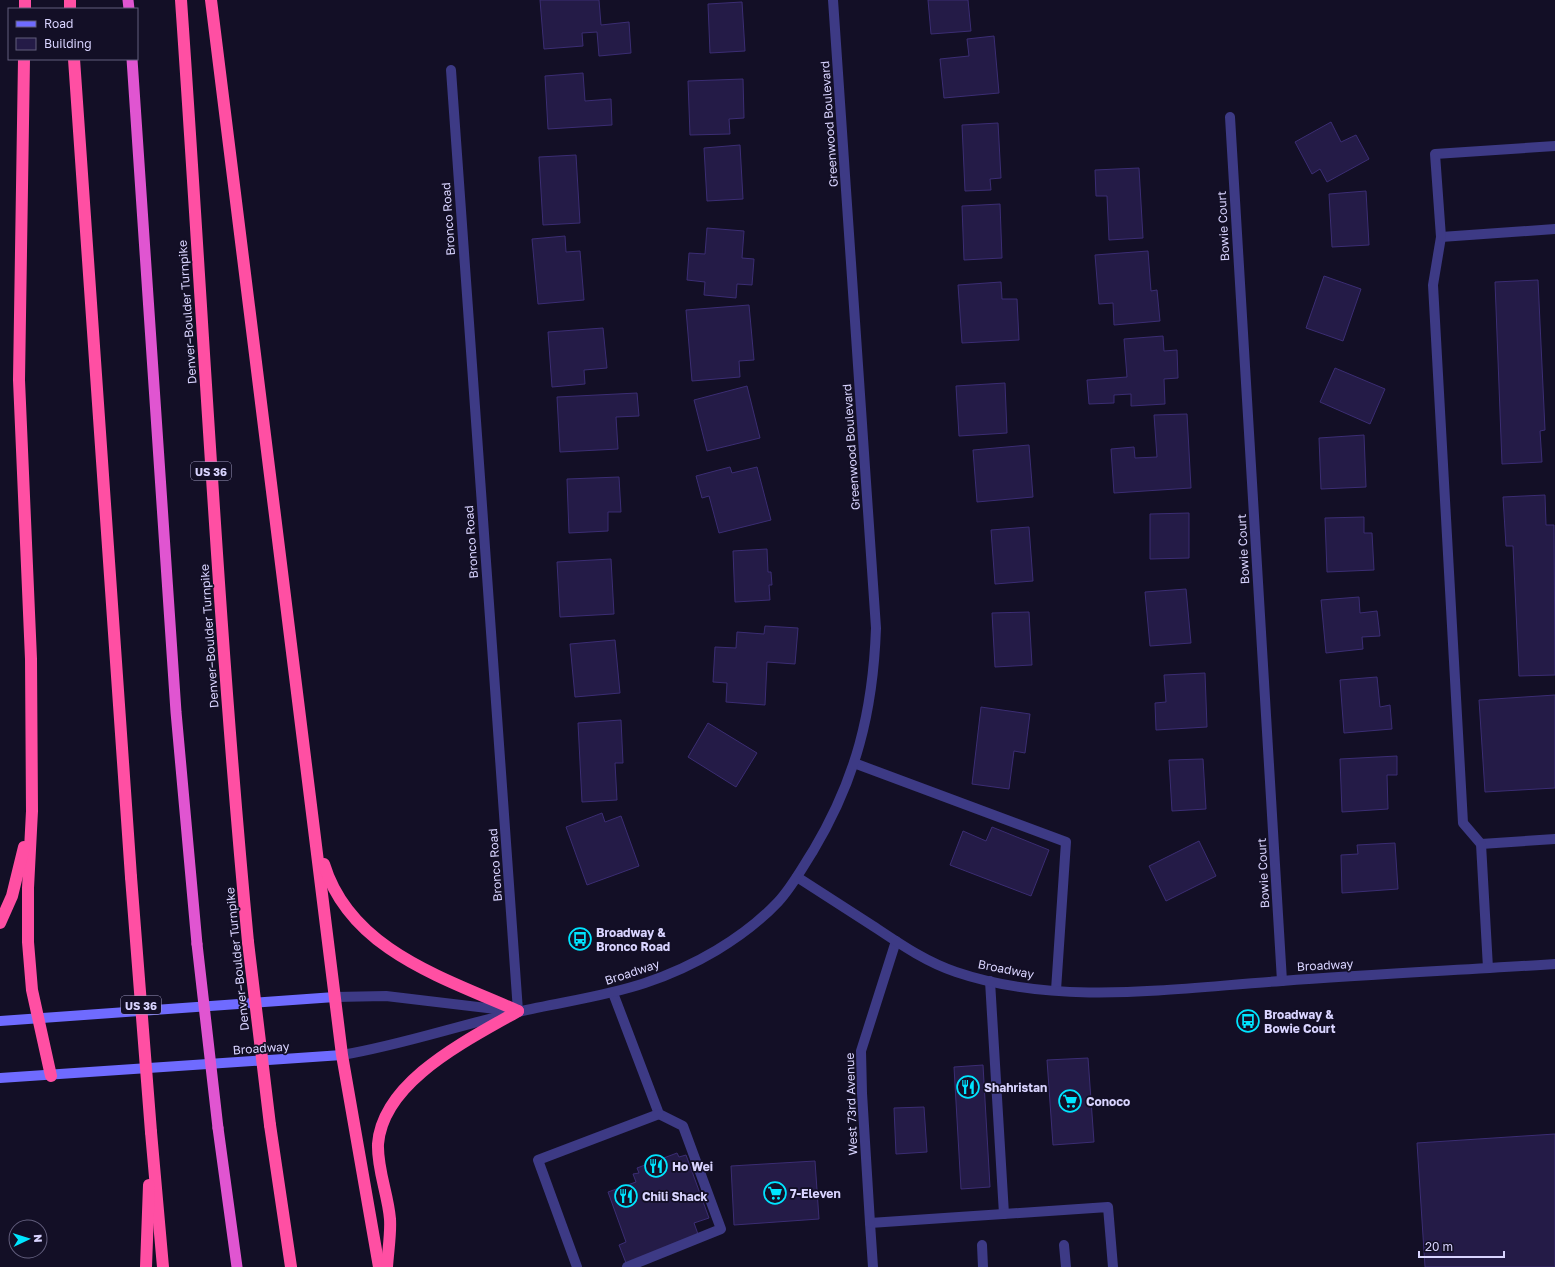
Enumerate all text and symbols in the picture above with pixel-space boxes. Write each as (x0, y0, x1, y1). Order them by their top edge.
legend (8, 8, 138, 60)
text: Road (44, 16, 73, 31)
text: Building (44, 36, 92, 51)
street label: Greenwood Boulevard (817, 60, 841, 188)
street label: Bronco Road (438, 182, 458, 256)
street label: Bowie Court (1214, 190, 1232, 262)
street label: Denver–Boulder Turnpike (174, 239, 200, 384)
street label: Greenwood Boulevard (839, 383, 863, 511)
road number: US 36 (191, 462, 231, 480)
street label: Bronco Road (461, 505, 481, 579)
street label: Bowie Court (1234, 513, 1252, 585)
street label: Denver–Boulder Turnpike (196, 563, 222, 708)
street label: Bronco Road (485, 828, 505, 902)
street label: Bowie Court (1254, 837, 1272, 909)
street label: Denver–Boulder Turnpike (222, 886, 252, 1032)
place label: Broadway & Bronco Road (596, 925, 670, 954)
bus stop icon: Broadway & Bronco Road (567, 926, 593, 952)
street label: Broadway (603, 956, 662, 988)
street label: Broadway (977, 956, 1036, 982)
street label: Broadway (1296, 956, 1354, 974)
road number: US 36 (121, 996, 161, 1014)
place label: Broadway & Bowie Court (1264, 1007, 1336, 1036)
bus stop icon: Broadway & Bowie Court (1235, 1008, 1261, 1034)
street label: Broadway (232, 1039, 290, 1057)
street label: West 73rd Avenue (842, 1052, 860, 1156)
restaurant icon: Shahristan (955, 1074, 981, 1100)
place label: Shahristan (984, 1080, 1047, 1095)
supermarket icon: Conoco (1057, 1088, 1083, 1114)
place label: Conoco (1086, 1094, 1130, 1109)
restaurant icon: Ho Wei (643, 1153, 669, 1179)
place label: Ho Wei (672, 1159, 713, 1174)
supermarket icon: 7-Eleven (762, 1180, 788, 1206)
restaurant icon: Chili Shack (613, 1183, 639, 1209)
place label: 7-Eleven (790, 1186, 841, 1201)
place label: Chili Shack (642, 1189, 708, 1204)
north arrow (8, 1219, 48, 1259)
scale bar (1419, 1233, 1504, 1259)
text: N (32, 1234, 45, 1243)
text: 20 m (1425, 1239, 1453, 1254)

